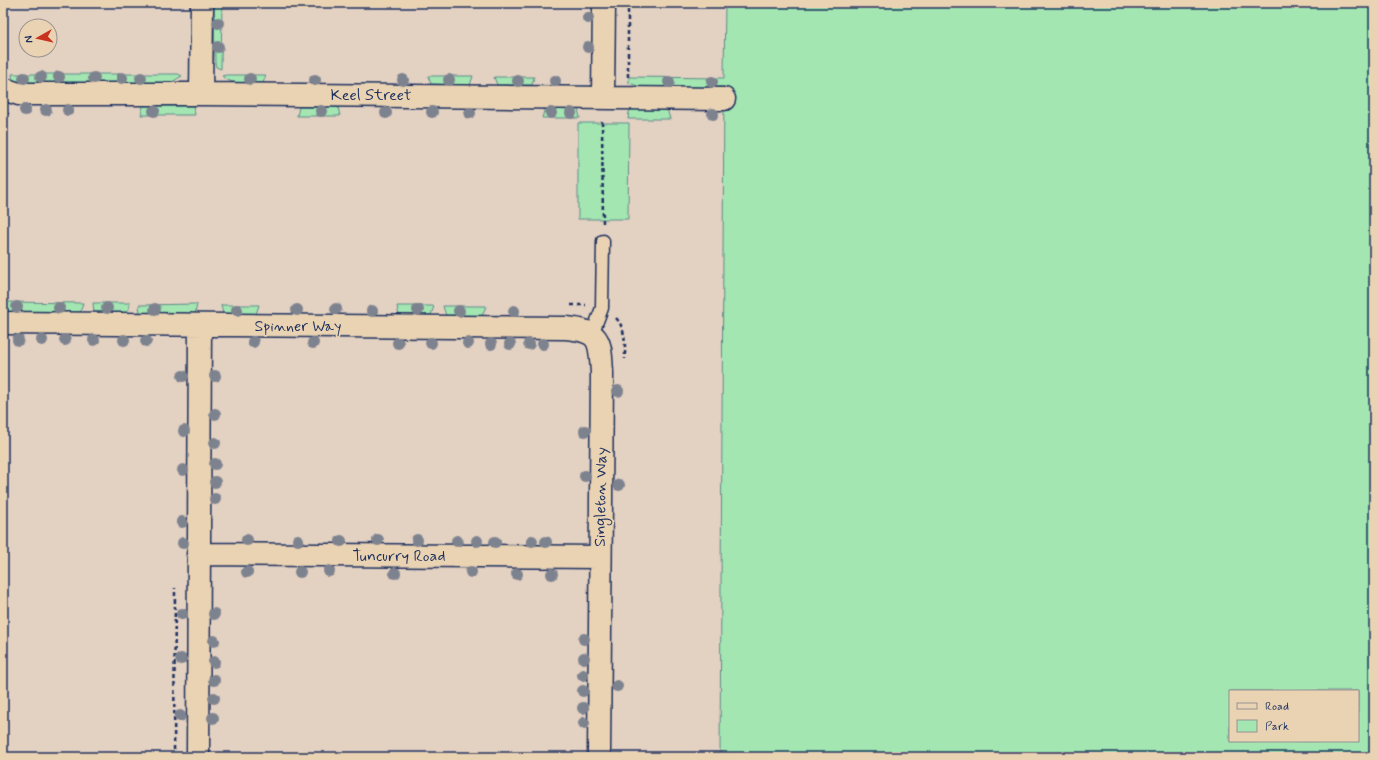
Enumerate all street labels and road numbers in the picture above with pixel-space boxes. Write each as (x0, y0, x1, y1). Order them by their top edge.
street label: Keel Street (330, 85, 412, 106)
street label: Spinner Way (254, 316, 342, 337)
street label: Singleton Way (590, 447, 613, 547)
street label: Tuncurry Road (353, 546, 445, 567)

